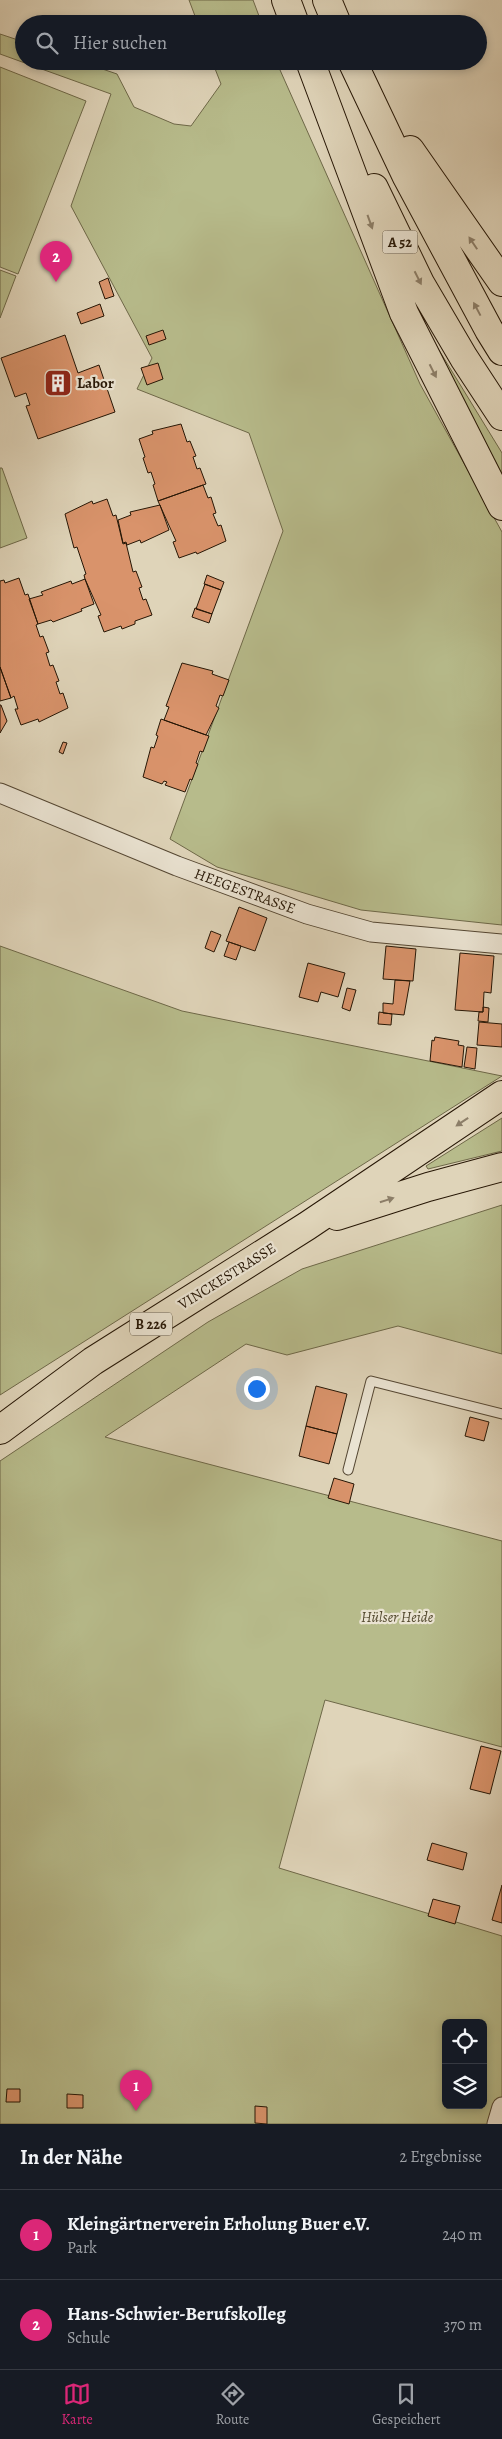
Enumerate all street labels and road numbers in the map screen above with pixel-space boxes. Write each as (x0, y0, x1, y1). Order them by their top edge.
road number: A 52 (382, 230, 418, 253)
street label: HEEGESTRASSE (192, 863, 298, 919)
street label: VINCKESTRASSE (173, 1238, 280, 1315)
road number: B 226 (130, 1312, 172, 1336)

